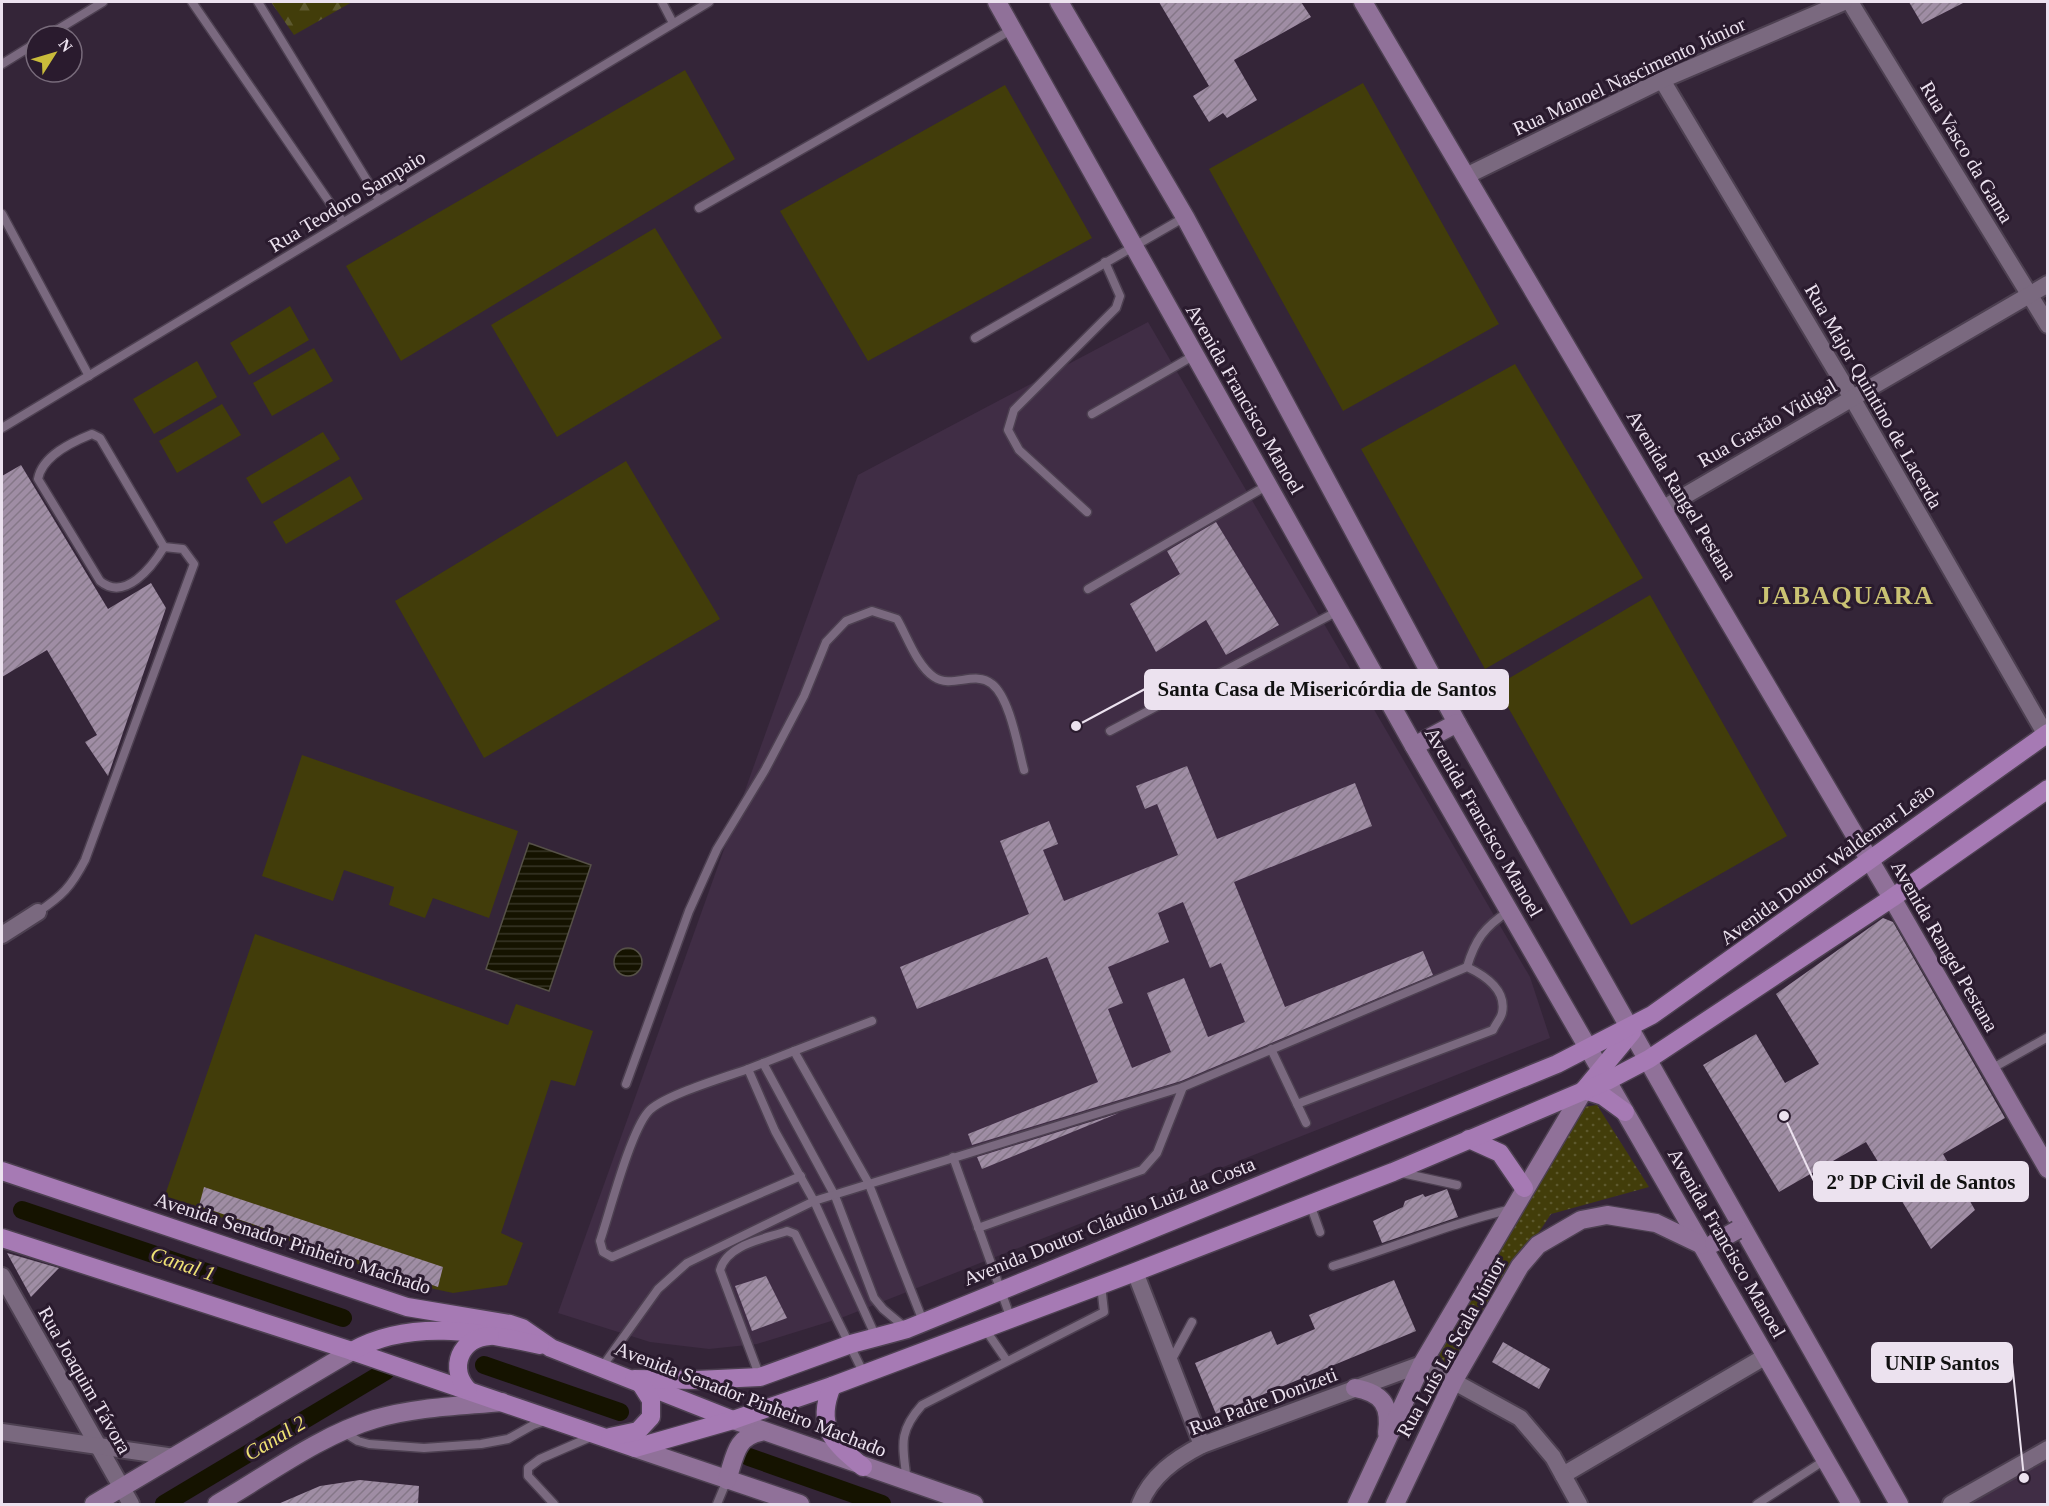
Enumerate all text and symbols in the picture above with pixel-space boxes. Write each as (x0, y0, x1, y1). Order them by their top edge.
street label: Rua Manoel Nascimento Júnior (1509, 12, 1749, 140)
north arrow (24, 24, 84, 84)
text: N (55, 36, 76, 55)
street label: Rua Vasco da Gama (1916, 77, 2018, 227)
street label: Rua Teodoro Sampaio (265, 146, 430, 257)
street label: Rua Major Quintino de Lacerda (1800, 280, 1947, 513)
street label: Avenida Francisco Manoel (1182, 300, 1309, 498)
street label: Rua Gastão Vidigal (1694, 374, 1841, 472)
street label: Avenida Rangel Pestana (1622, 406, 1741, 584)
district label: JABAQUARA (1758, 581, 1934, 610)
callout: Santa Casa de Misericórdia de Santos (1145, 670, 1508, 709)
text: Santa Casa de Misericórdia de Santos (1158, 677, 1496, 701)
street label: Avenida Francisco Manoel (1421, 723, 1548, 921)
street label: Avenida Doutor Waldemar Leão (1716, 779, 1938, 949)
street label: Avenida Rangel Pestana (1886, 856, 2003, 1036)
street label: Avenida Francisco Manoel (1664, 1144, 1791, 1342)
street label: Avenida Doutor Cláudio Luiz da Costa (960, 1152, 1258, 1290)
callout: 2º DP Civil de Santos (1814, 1162, 2028, 1201)
text: 2º DP Civil de Santos (1827, 1170, 2015, 1194)
street label: Avenida Senador Pinheiro Machado (152, 1188, 434, 1298)
water label: Canal 1 (147, 1242, 219, 1286)
street label: Rua Luís La Scala Júnior (1392, 1253, 1510, 1441)
street label: Rua Joaquim Távora (33, 1303, 136, 1458)
street label: Avenida Senador Pinheiro Machado (612, 1337, 890, 1461)
callout: UNIP Santos (1872, 1343, 2012, 1382)
text: UNIP Santos (1885, 1351, 1999, 1375)
street label: Rua Padre Donizeti (1186, 1363, 1340, 1439)
water label: Canal 2 (240, 1410, 310, 1466)

